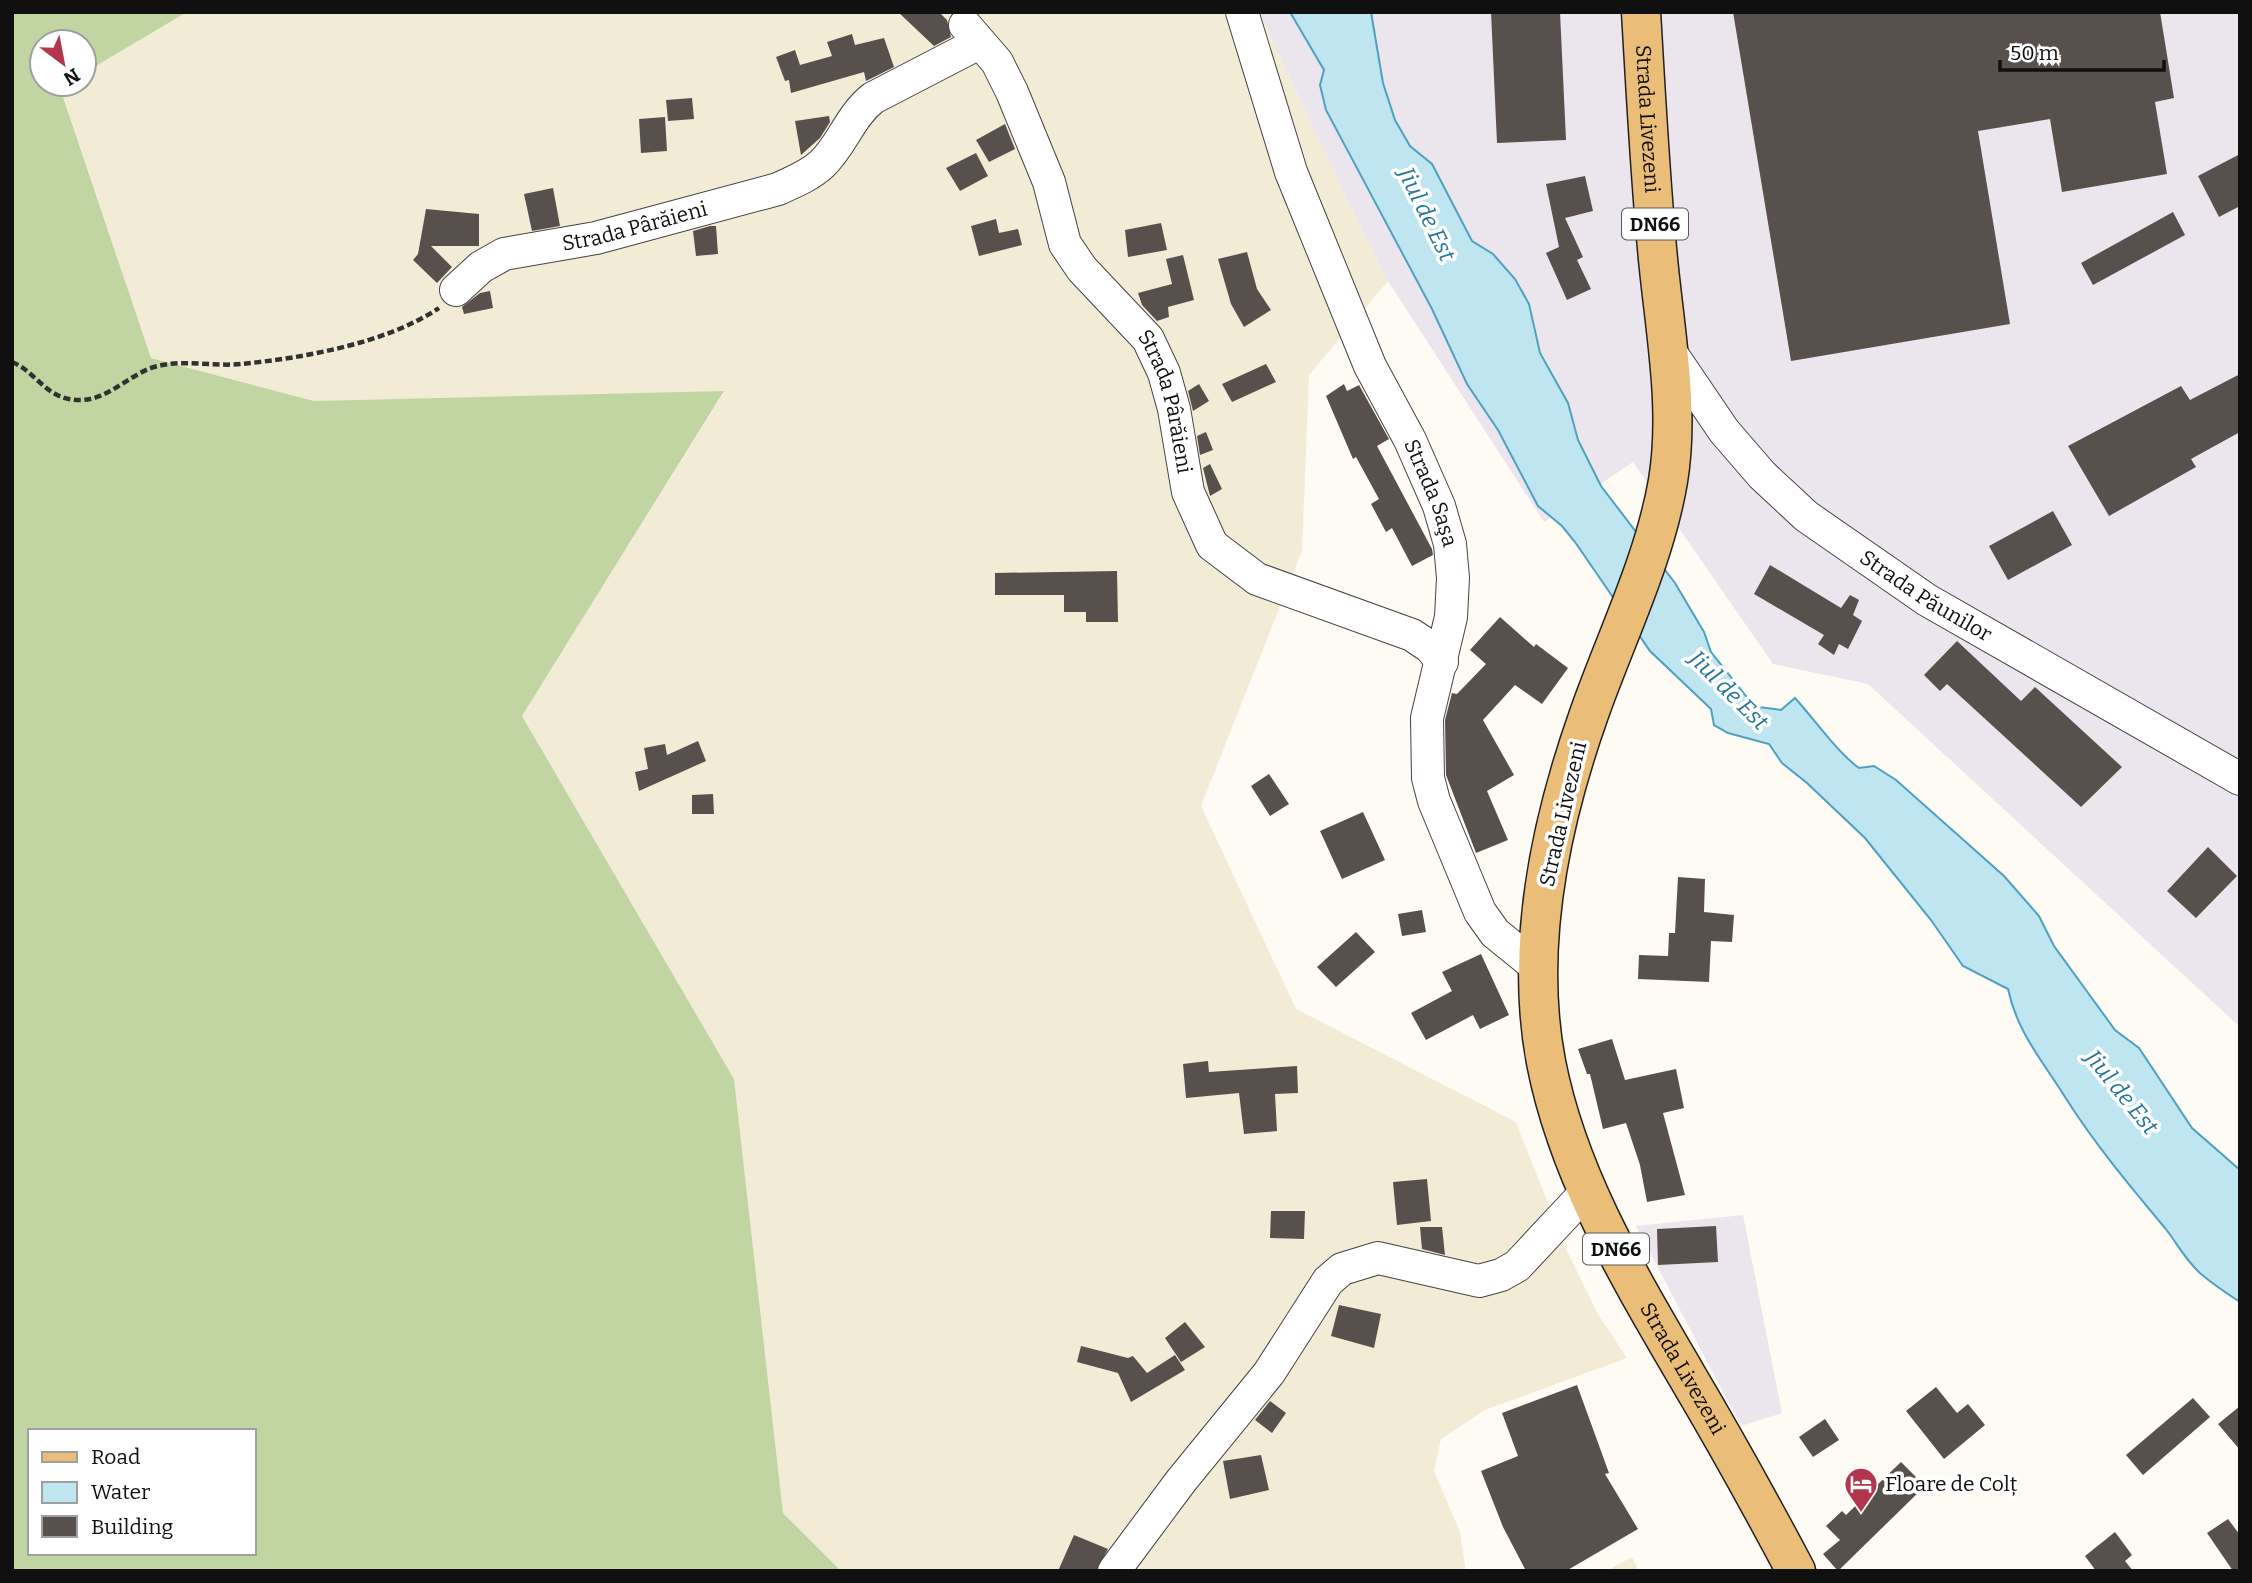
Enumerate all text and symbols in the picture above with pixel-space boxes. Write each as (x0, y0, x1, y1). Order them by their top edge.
north arrow (28, 28, 98, 98)
scale bar (2000, 28, 2164, 72)
text: 50 m (2010, 40, 2059, 66)
street label: Strada Livezeni (1630, 44, 1665, 194)
text: N (59, 63, 84, 91)
water label: Jiul de Est (1391, 161, 1462, 266)
street label: Strada Pârăieni (560, 196, 710, 257)
road number: DN66 (1622, 208, 1688, 240)
street label: Strada Pârăieni (1133, 324, 1198, 476)
street label: Strada Saşa (1398, 435, 1463, 550)
street label: Strada Păunilor (1855, 544, 1997, 647)
water label: Jiul de Est (1682, 643, 1775, 736)
street label: Strada Livezeni (1534, 739, 1592, 889)
water label: Jiul de Est (2078, 1043, 2165, 1141)
road number: DN66 (1583, 1233, 1649, 1264)
street label: Strada Livezeni (1634, 1298, 1731, 1439)
legend (28, 1429, 256, 1555)
text: Road (91, 1444, 140, 1470)
hotel icon: Floare de Colț (1842, 1465, 1880, 1514)
place label: Floare de Colț (1885, 1471, 2018, 1497)
text: Water (91, 1479, 150, 1505)
text: Building (91, 1514, 174, 1540)

